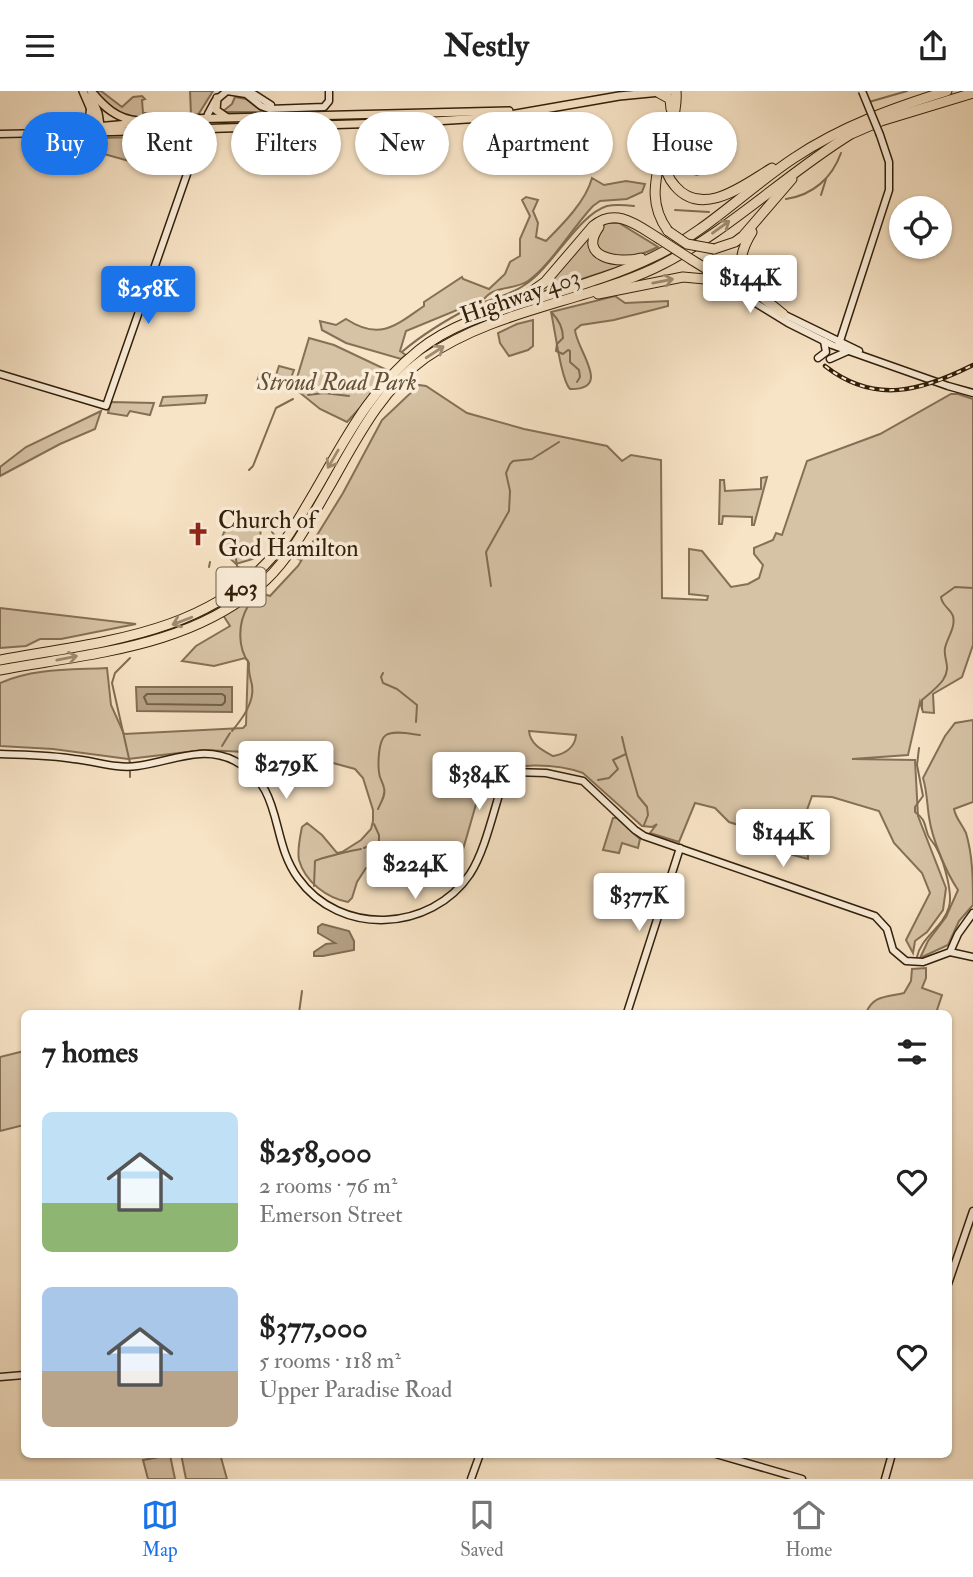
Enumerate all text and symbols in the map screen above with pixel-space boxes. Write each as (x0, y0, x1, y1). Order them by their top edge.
text: Nestly (444, 26, 529, 66)
icon: menu (21, 27, 59, 65)
icon: share (914, 27, 952, 65)
chip: Buy (21, 112, 108, 175)
chip: Rent (122, 112, 217, 175)
chip: Filters (231, 112, 341, 175)
chip: New (355, 112, 449, 175)
chip: Apartment (463, 112, 613, 175)
chip: House (627, 112, 737, 175)
map controls (889, 196, 952, 259)
button: locate (889, 196, 952, 259)
one-way arrow (711, 219, 730, 234)
pin: $144K (701, 255, 799, 315)
street label: Highway 403 (456, 262, 584, 331)
text: $144K (719, 263, 781, 292)
pin: $258K (99, 267, 197, 326)
one-way arrow (651, 273, 674, 287)
text: $258K (117, 274, 179, 303)
one-way arrow (425, 345, 444, 359)
park label: Stroud Road Park (256, 367, 417, 398)
one-way arrow (326, 449, 340, 469)
place label: Church of God Hamilton (218, 505, 359, 564)
church icon: Church of God Hamilton (184, 520, 212, 548)
road number: 403 (216, 567, 266, 607)
one-way arrow (171, 615, 193, 628)
one-way arrow (55, 650, 78, 664)
pin: $279K (237, 741, 335, 801)
text: $279K (254, 749, 318, 778)
pin: $384K (430, 753, 528, 812)
text: $384K (448, 760, 510, 789)
pin: $144K (734, 809, 832, 869)
text: $144K (752, 817, 814, 846)
pin: $224K (366, 841, 464, 901)
text: $224K (383, 849, 447, 878)
pin: $377K (590, 873, 688, 933)
text: $377K (609, 881, 669, 910)
icon: filters (893, 1033, 931, 1071)
text: 7 homes (42, 1034, 138, 1071)
text: $258,000 (259, 1134, 372, 1171)
icon: home (98, 1140, 182, 1224)
icon: heart (893, 1163, 931, 1201)
text: 2 rooms · 76 m² (259, 1171, 397, 1200)
text: Emerson Street (259, 1200, 403, 1229)
text: $377,000 (259, 1309, 368, 1346)
icon: home (98, 1315, 182, 1399)
icon: heart (893, 1338, 931, 1376)
text: 5 rooms · 118 m² (259, 1346, 401, 1375)
text: Upper Paradise Road (259, 1375, 452, 1404)
tab: Map (141, 1496, 179, 1562)
tab: Saved (460, 1496, 504, 1562)
tab: Home (785, 1496, 832, 1562)

